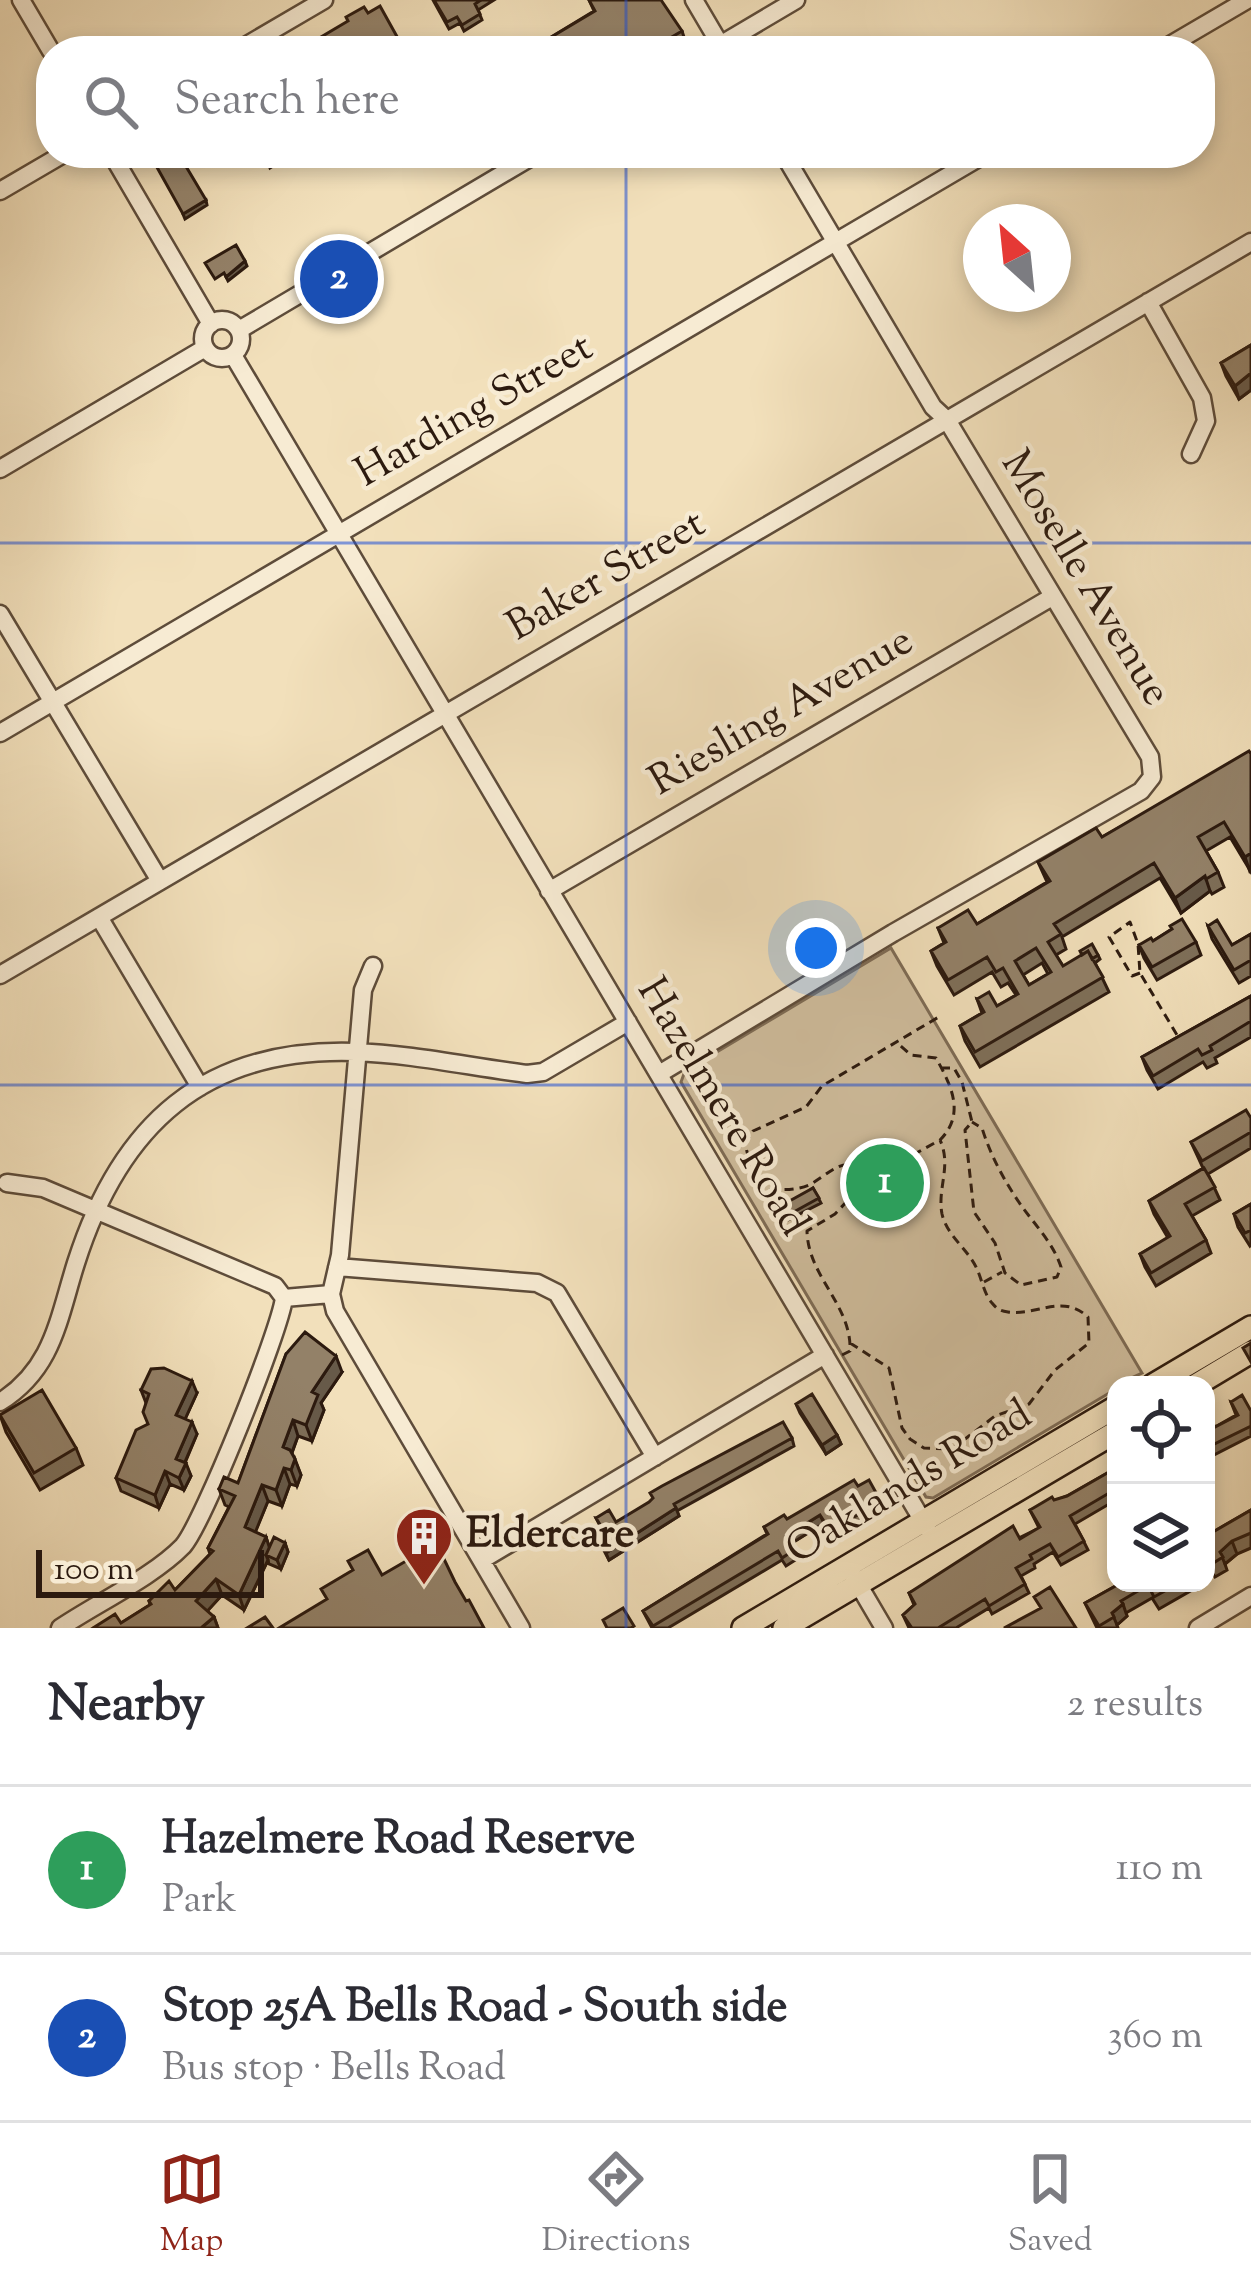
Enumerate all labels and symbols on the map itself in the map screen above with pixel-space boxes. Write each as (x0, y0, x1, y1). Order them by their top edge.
north arrow (963, 204, 1071, 312)
pin: 2 (300, 234, 378, 324)
street label: Harding Street (345, 320, 605, 504)
street label: Moselle Avenue (984, 440, 1184, 718)
street label: Baker Street (496, 496, 718, 658)
street label: Riesling Avenue (639, 613, 925, 813)
your location (786, 918, 846, 978)
street label: Hazelmere Road (620, 967, 822, 1249)
pin: 1 (846, 1138, 924, 1228)
street label: Oaklands Road (776, 1387, 1044, 1581)
building icon: Eldercare (393, 1505, 455, 1587)
place label: Eldercare (466, 1506, 634, 1566)
scale bar (36, 1544, 264, 1597)

